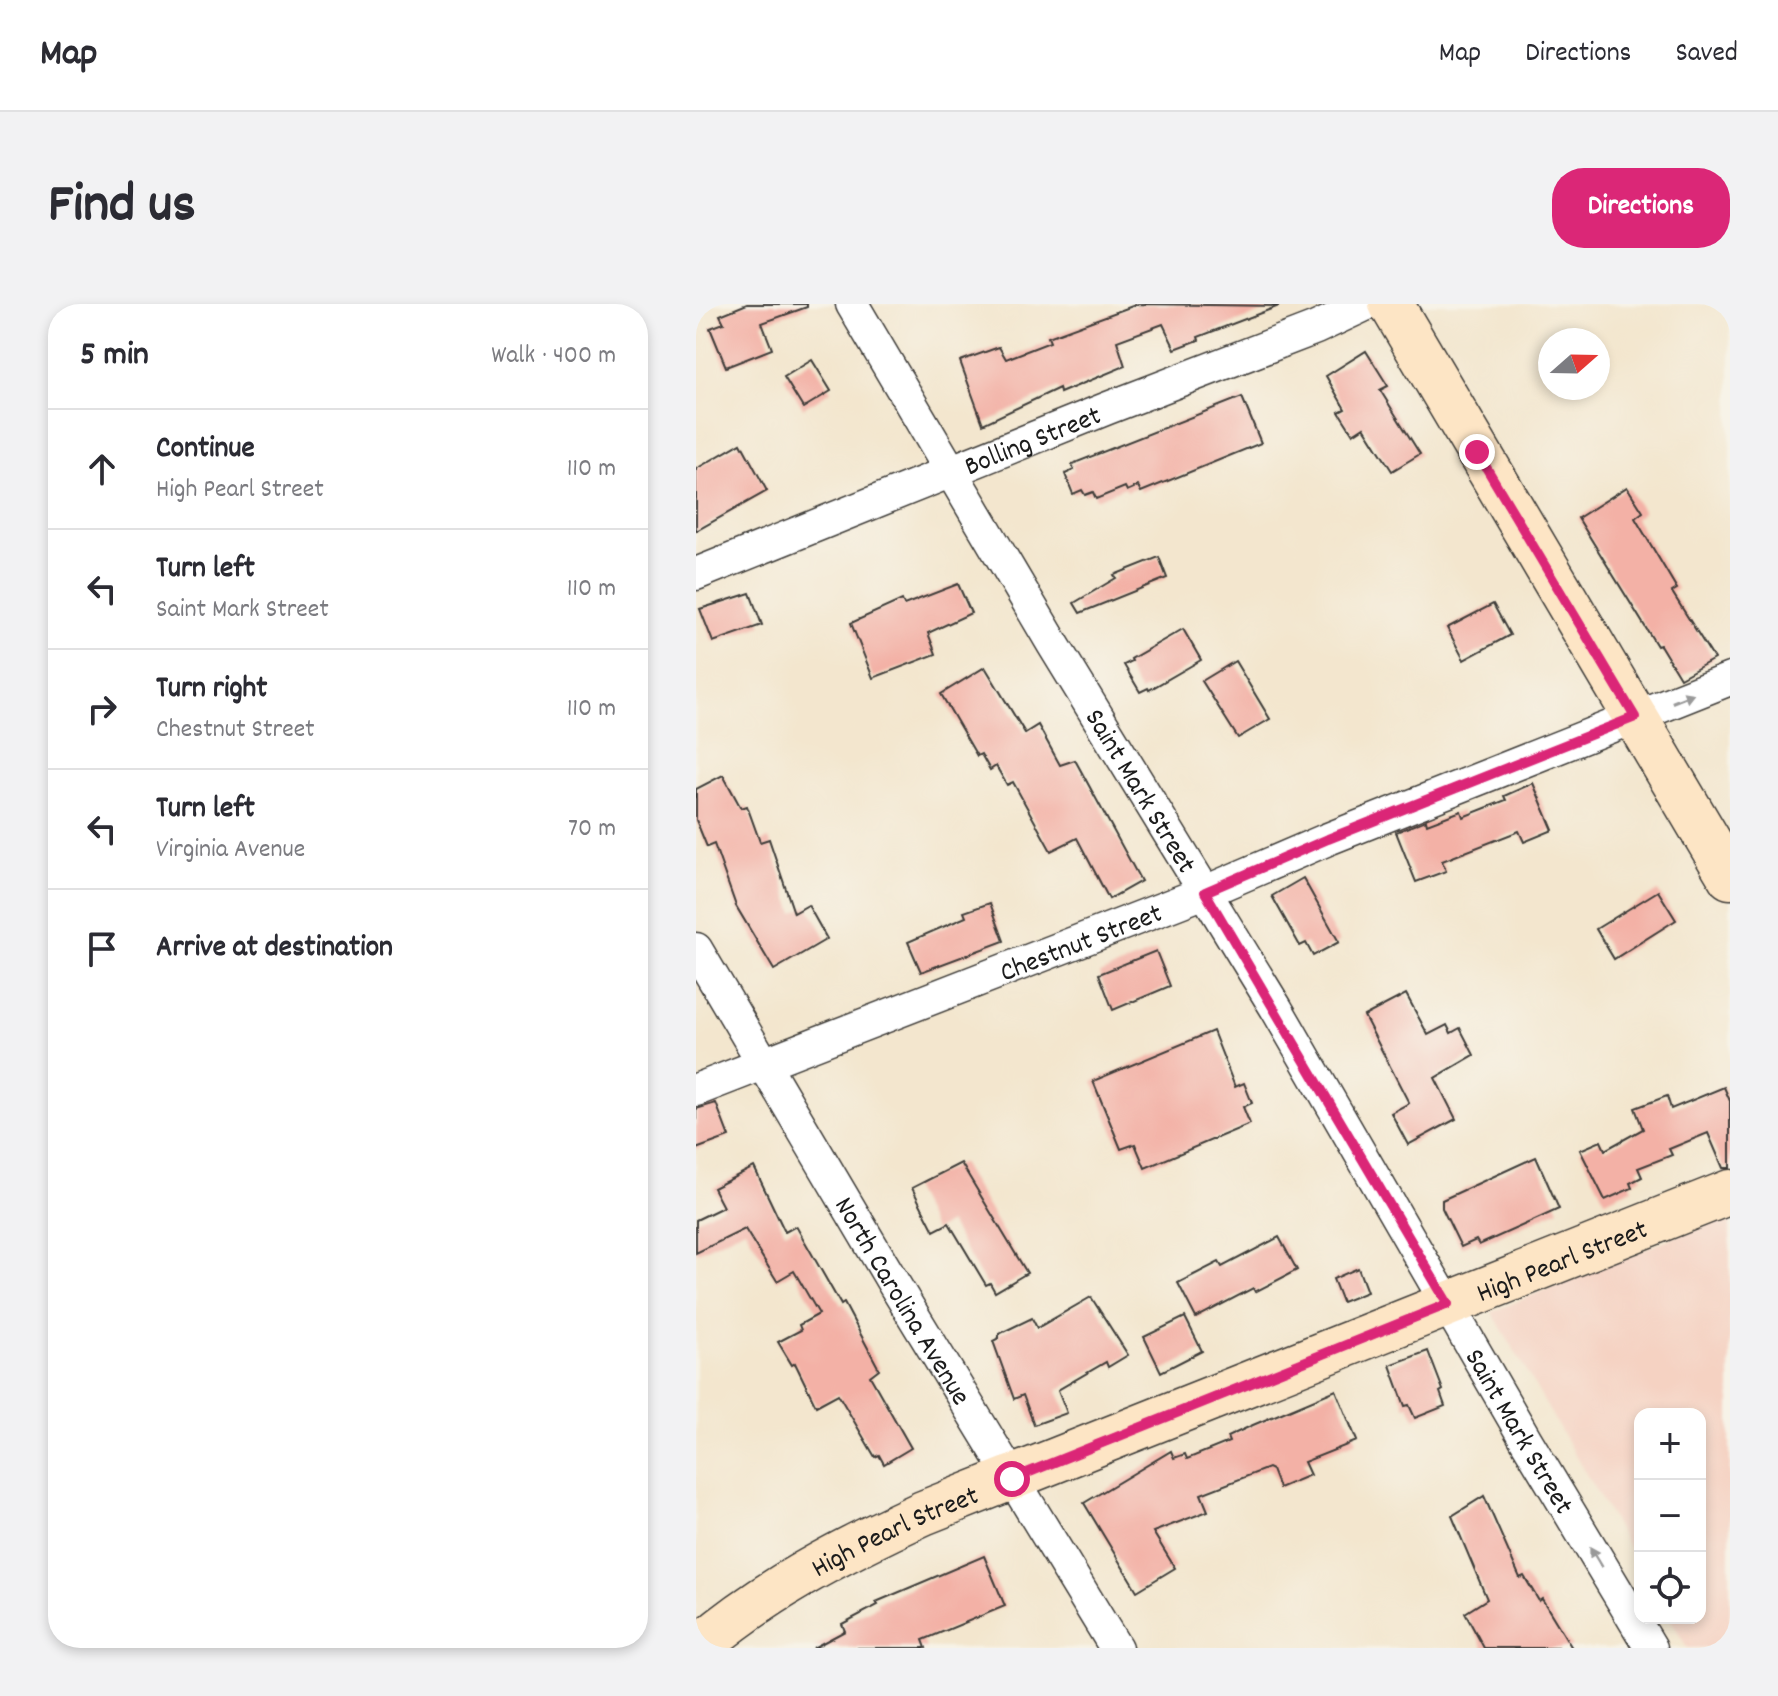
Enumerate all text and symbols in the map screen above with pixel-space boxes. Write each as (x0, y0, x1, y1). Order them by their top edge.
text: Map (40, 28, 98, 83)
text: Map (1439, 35, 1481, 75)
text: Directions (1525, 35, 1631, 75)
text: Saved (1675, 35, 1738, 75)
text: Find us (48, 168, 196, 248)
button: Directions (1552, 168, 1730, 248)
north arrow (1538, 328, 1610, 400)
text: 5 min (80, 332, 149, 381)
text: Walk · 400 m (491, 338, 616, 375)
street label: Bolling Street (959, 398, 1108, 489)
text: Continue (156, 429, 255, 472)
route end (1459, 434, 1495, 470)
icon: ahead (80, 447, 124, 491)
text: 110 m (567, 451, 616, 488)
text: High Pearl Street (156, 472, 324, 509)
text: Turn left (156, 549, 255, 592)
icon: left (80, 567, 124, 611)
text: 110 m (567, 571, 616, 608)
text: Saint Mark Street (156, 592, 329, 629)
text: Turn right (156, 669, 267, 712)
icon: right (80, 687, 124, 731)
text: 110 m (567, 691, 616, 728)
one-way arrow (1671, 692, 1695, 705)
street label: Saint Mark Street (1072, 703, 1204, 882)
text: Chestnut Street (156, 712, 315, 749)
text: Turn left (156, 789, 255, 832)
icon: left (80, 807, 124, 851)
text: 70 m (568, 811, 616, 848)
text: Virginia Avenue (156, 832, 305, 869)
street label: Chestnut Street (995, 896, 1169, 995)
icon: arrive (80, 927, 124, 971)
text: Arrive at destination (156, 928, 393, 971)
street label: North Carolina Avenue (822, 1191, 978, 1414)
street label: High Pearl Street (1472, 1212, 1654, 1316)
street label: Saint Mark Street (1452, 1342, 1581, 1523)
map controls (1634, 1408, 1706, 1624)
button: + (1634, 1408, 1706, 1480)
route start (994, 1461, 1030, 1497)
street label: High Pearl Street (805, 1478, 985, 1590)
button: − (1634, 1480, 1706, 1552)
one-way arrow (1589, 1546, 1603, 1568)
button: locate (1634, 1552, 1706, 1624)

